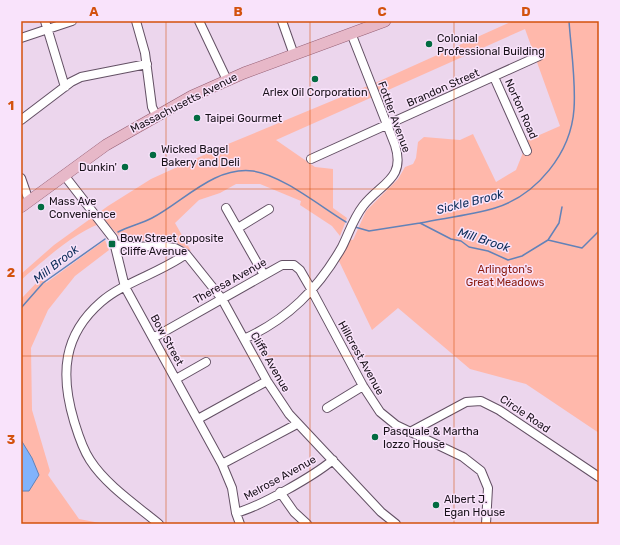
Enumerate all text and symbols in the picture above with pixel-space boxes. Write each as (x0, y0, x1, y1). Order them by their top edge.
text: A (89, 4, 99, 19)
text: B (233, 4, 243, 19)
text: C (377, 4, 387, 19)
text: D (521, 4, 531, 19)
place label: Colonial Professional Building (437, 32, 545, 58)
marker: Colonial Professional Building (424, 39, 434, 49)
street label: Brandon Street (405, 66, 482, 110)
street label: Massachusetts Avenue (128, 70, 240, 136)
marker: Arlex Oil Corporation (310, 74, 320, 84)
street label: Norton Road (502, 77, 540, 141)
street label: Fottler Avenue (375, 80, 413, 154)
place label: Arlex Oil Corporation (262, 86, 368, 99)
text: 1 (8, 98, 14, 113)
place label: Taipei Gourmet (205, 112, 283, 125)
marker: Taipei Gourmet (192, 113, 202, 123)
place label: Wicked Bagel Bakery and Deli (161, 143, 240, 169)
marker: Wicked Bagel Bakery and Deli (148, 150, 158, 160)
place label: Dunkin' (79, 161, 117, 174)
marker: Dunkin' (120, 162, 130, 172)
water label: Sickle Brook (435, 187, 506, 217)
place label: Mass Ave Convenience (49, 195, 116, 221)
marker: Mass Ave Convenience (36, 202, 46, 212)
water label: Mill Brook (456, 225, 513, 255)
place label: Bow Street opposite Cliffe Avenue (120, 232, 224, 258)
marker: Bow Street opposite Cliffe Avenue (107, 239, 117, 249)
water label: Mill Brook (30, 241, 82, 286)
street label: Theresa Avenue (191, 255, 269, 307)
park label: Arlington's Great Meadows (466, 263, 545, 289)
text: 2 (7, 265, 15, 280)
street label: Bow Street (148, 312, 187, 368)
street label: Hillcrest Avenue (335, 319, 387, 397)
street label: Cliffe Avenue (248, 330, 292, 394)
street label: Circle Road (497, 392, 553, 436)
place label: Pasquale & Martha Iozzo House (383, 425, 479, 451)
text: 3 (7, 432, 16, 447)
marker: Pasquale & Martha Iozzo House (370, 432, 380, 442)
street label: Melrose Avenue (242, 453, 318, 503)
place label: Albert J. Egan House (444, 493, 505, 519)
marker: Albert J. Egan House (431, 500, 441, 510)

